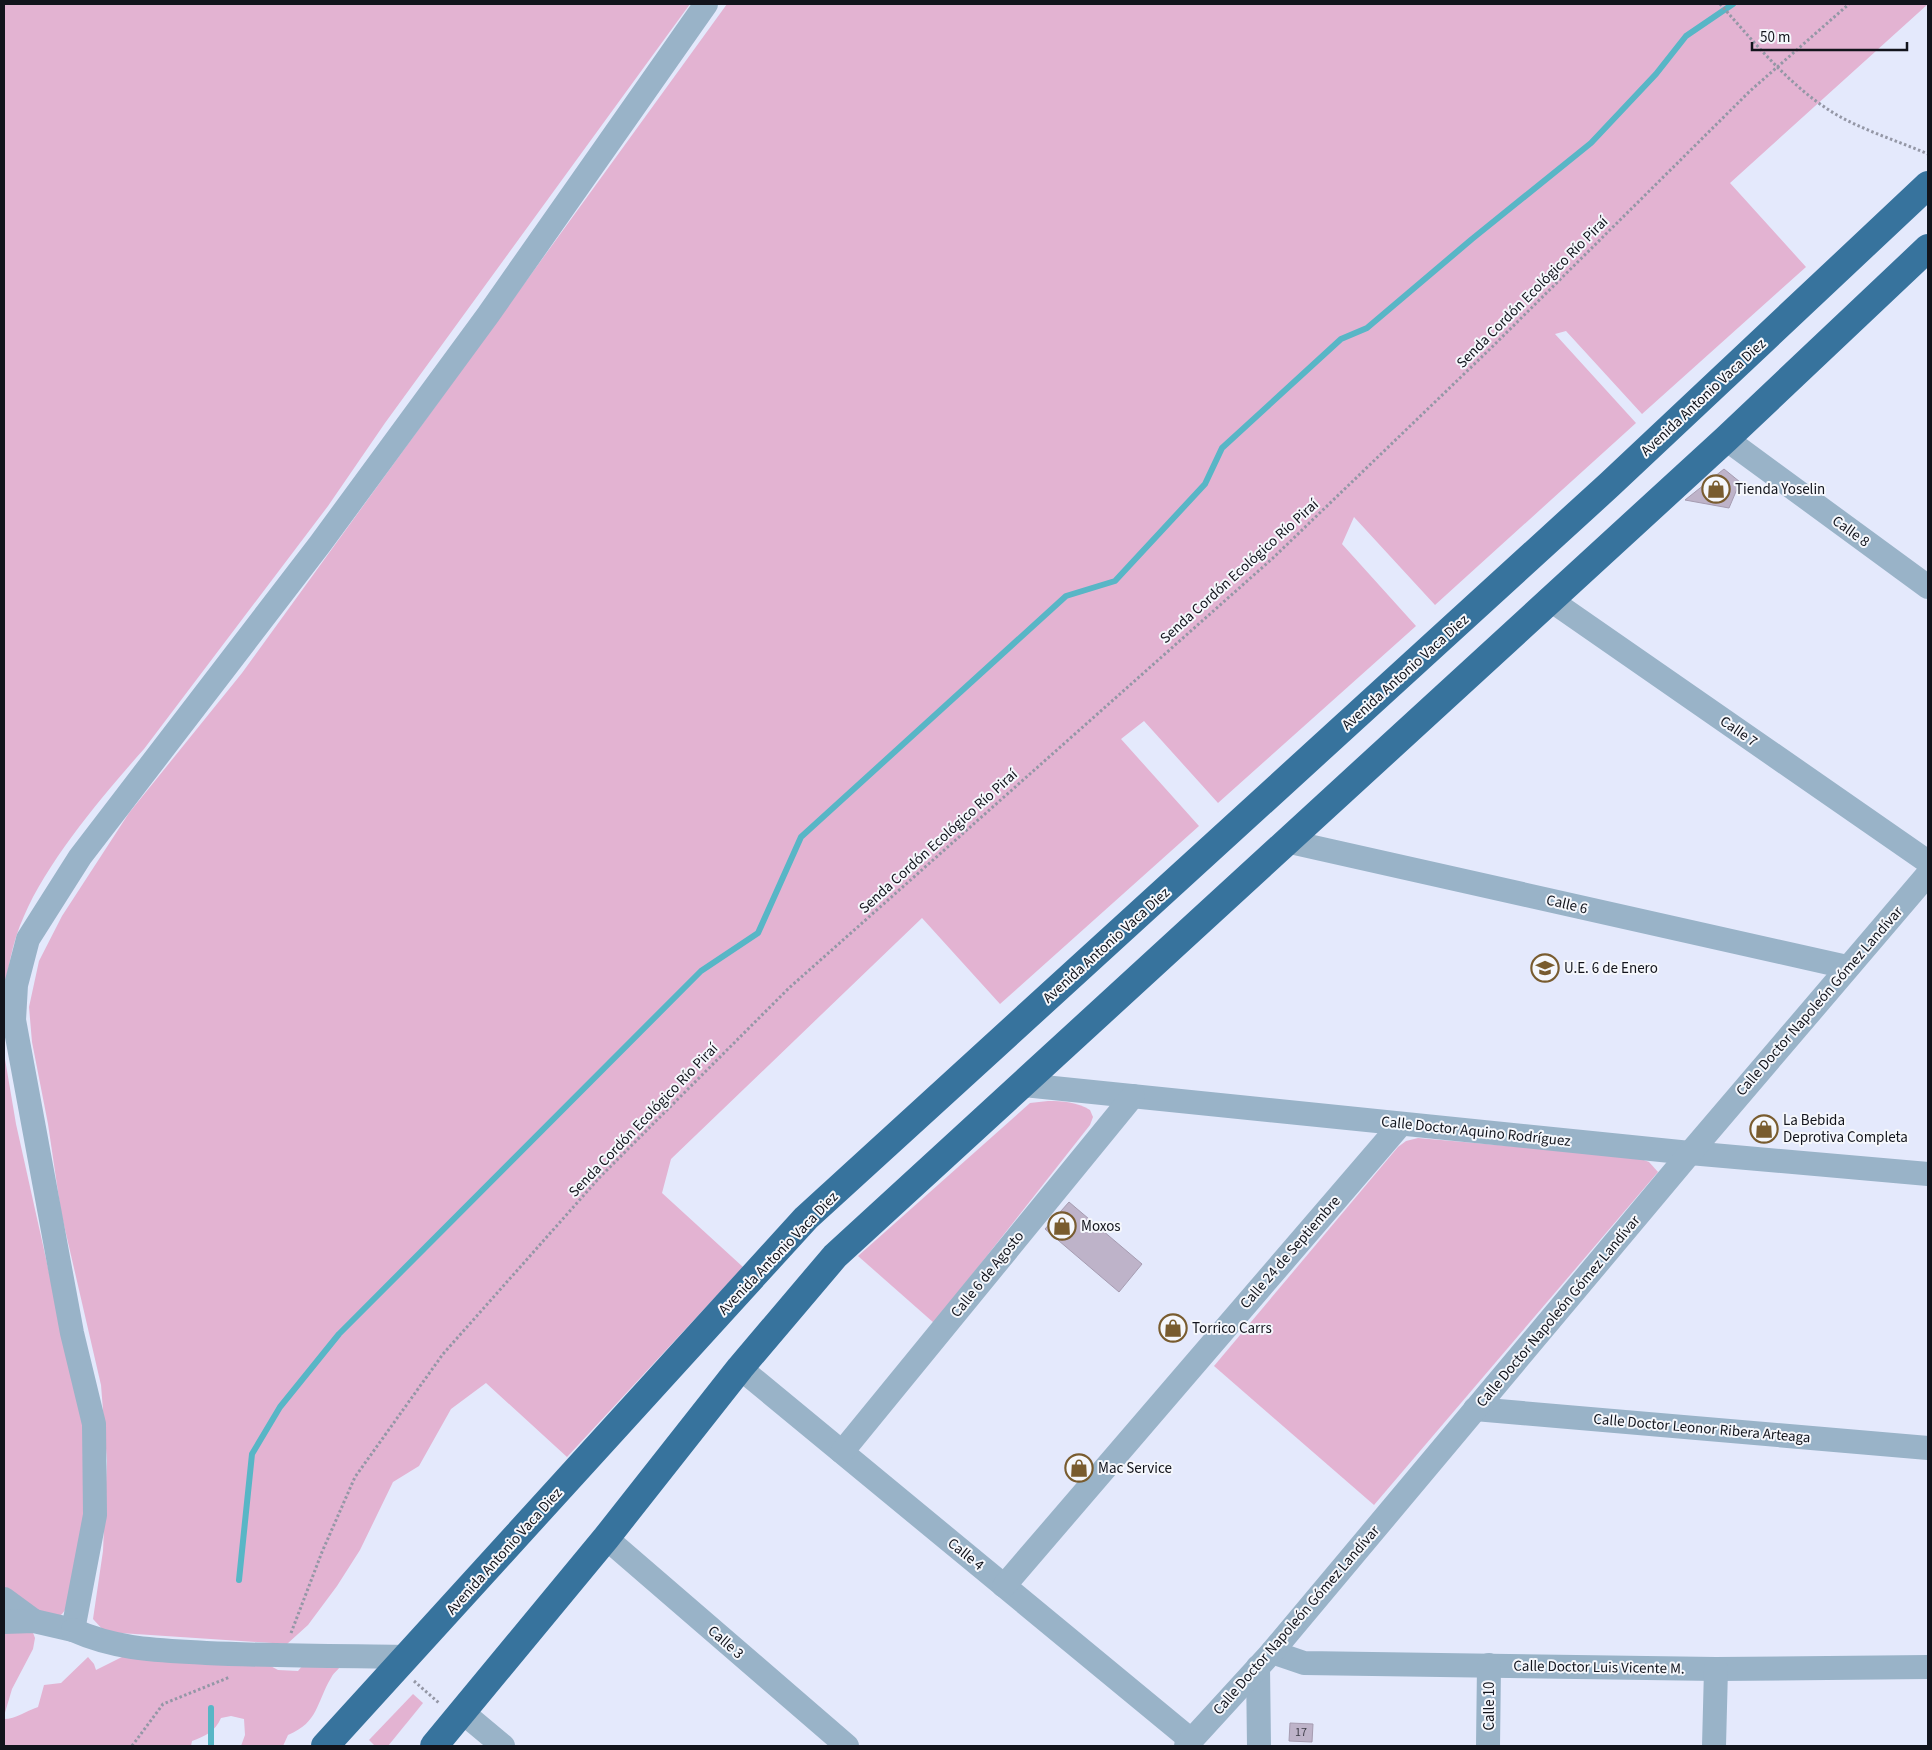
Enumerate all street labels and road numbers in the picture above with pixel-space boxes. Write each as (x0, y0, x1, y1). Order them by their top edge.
street label: Senda Cordón Ecológico Río Piraí (1452, 211, 1614, 373)
street label: Avenida Antonio Vaca Diez (1636, 334, 1771, 461)
street label: Senda Cordón Ecológico Río Piraí (1155, 493, 1324, 648)
street label: Calle 8 (1828, 511, 1874, 552)
street label: Avenida Antonio Vaca Diez (1337, 610, 1473, 735)
street label: Calle 7 (1716, 711, 1762, 752)
street label: Senda Cordón Ecológico Río Piraí (854, 763, 1023, 918)
street label: Avenida Antonio Vaca Diez (1038, 883, 1174, 1008)
street label: Calle 6 (1544, 890, 1590, 919)
street label: Calle Doctor Napoleón Gómez Landívar (1731, 901, 1908, 1101)
street label: Senda Cordón Ecológico Río Piraí (564, 1038, 724, 1202)
street label: Calle Doctor Aquino Rodríguez (1380, 1111, 1572, 1152)
street label: Avenida Antonio Vaca Diez (714, 1187, 843, 1320)
street label: Calle 24 de Septiembre (1235, 1191, 1345, 1313)
street label: Calle Doctor Napoleón Gómez Landívar (1472, 1210, 1646, 1412)
street label: Calle 6 de Agosto (946, 1227, 1029, 1322)
street label: Calle Doctor Leonor Ribera Arteaga (1592, 1409, 1811, 1448)
street label: Avenida Antonio Vaca Diez (442, 1483, 567, 1619)
street label: Calle Doctor Napoleón Gómez Landívar (1208, 1520, 1385, 1720)
street label: Calle 4 (943, 1533, 989, 1576)
street label: Calle 3 (703, 1621, 748, 1664)
street label: Calle Doctor Luis Vicente M. (1513, 1656, 1685, 1679)
street label: Calle 10 (1479, 1681, 1500, 1731)

